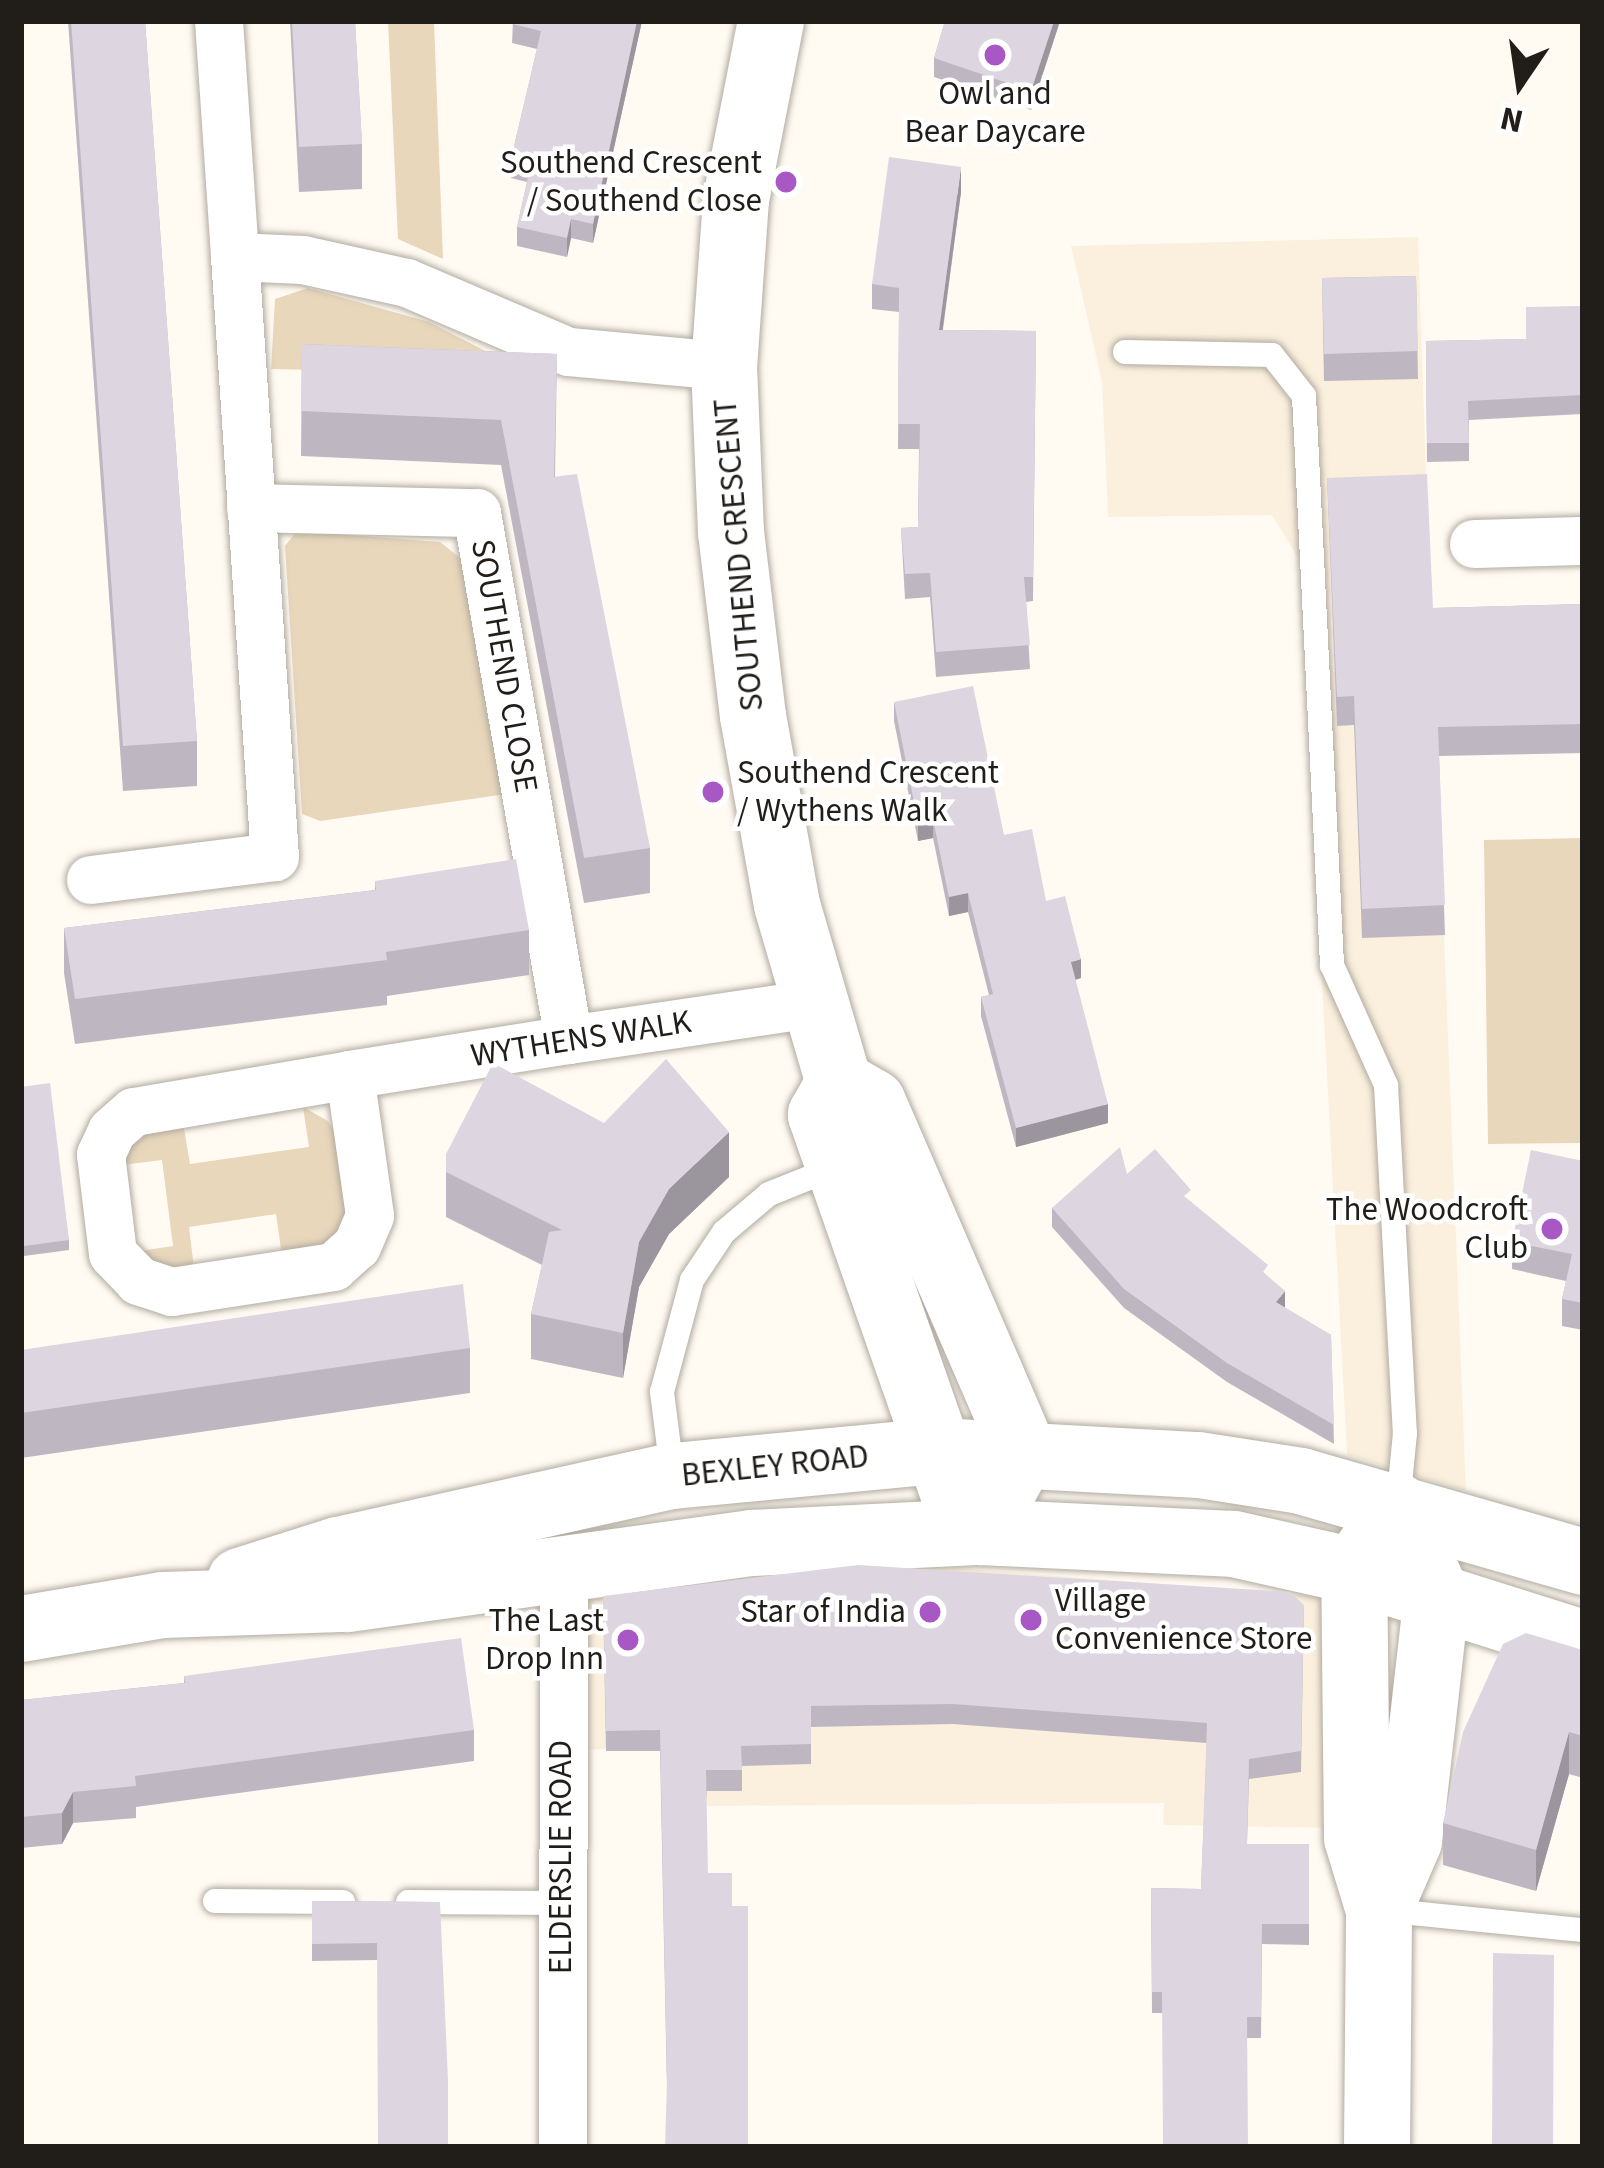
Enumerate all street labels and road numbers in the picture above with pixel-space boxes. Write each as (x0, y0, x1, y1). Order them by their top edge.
street label: SOUTHEND CRESCENT (706, 397, 772, 713)
street label: SOUTHEND CLOSE (462, 536, 546, 796)
street label: WYTHENS WALK (468, 1002, 694, 1076)
street label: BEXLEY ROAD (679, 1436, 871, 1496)
street label: ELDERSLIE ROAD (541, 1740, 581, 1974)

